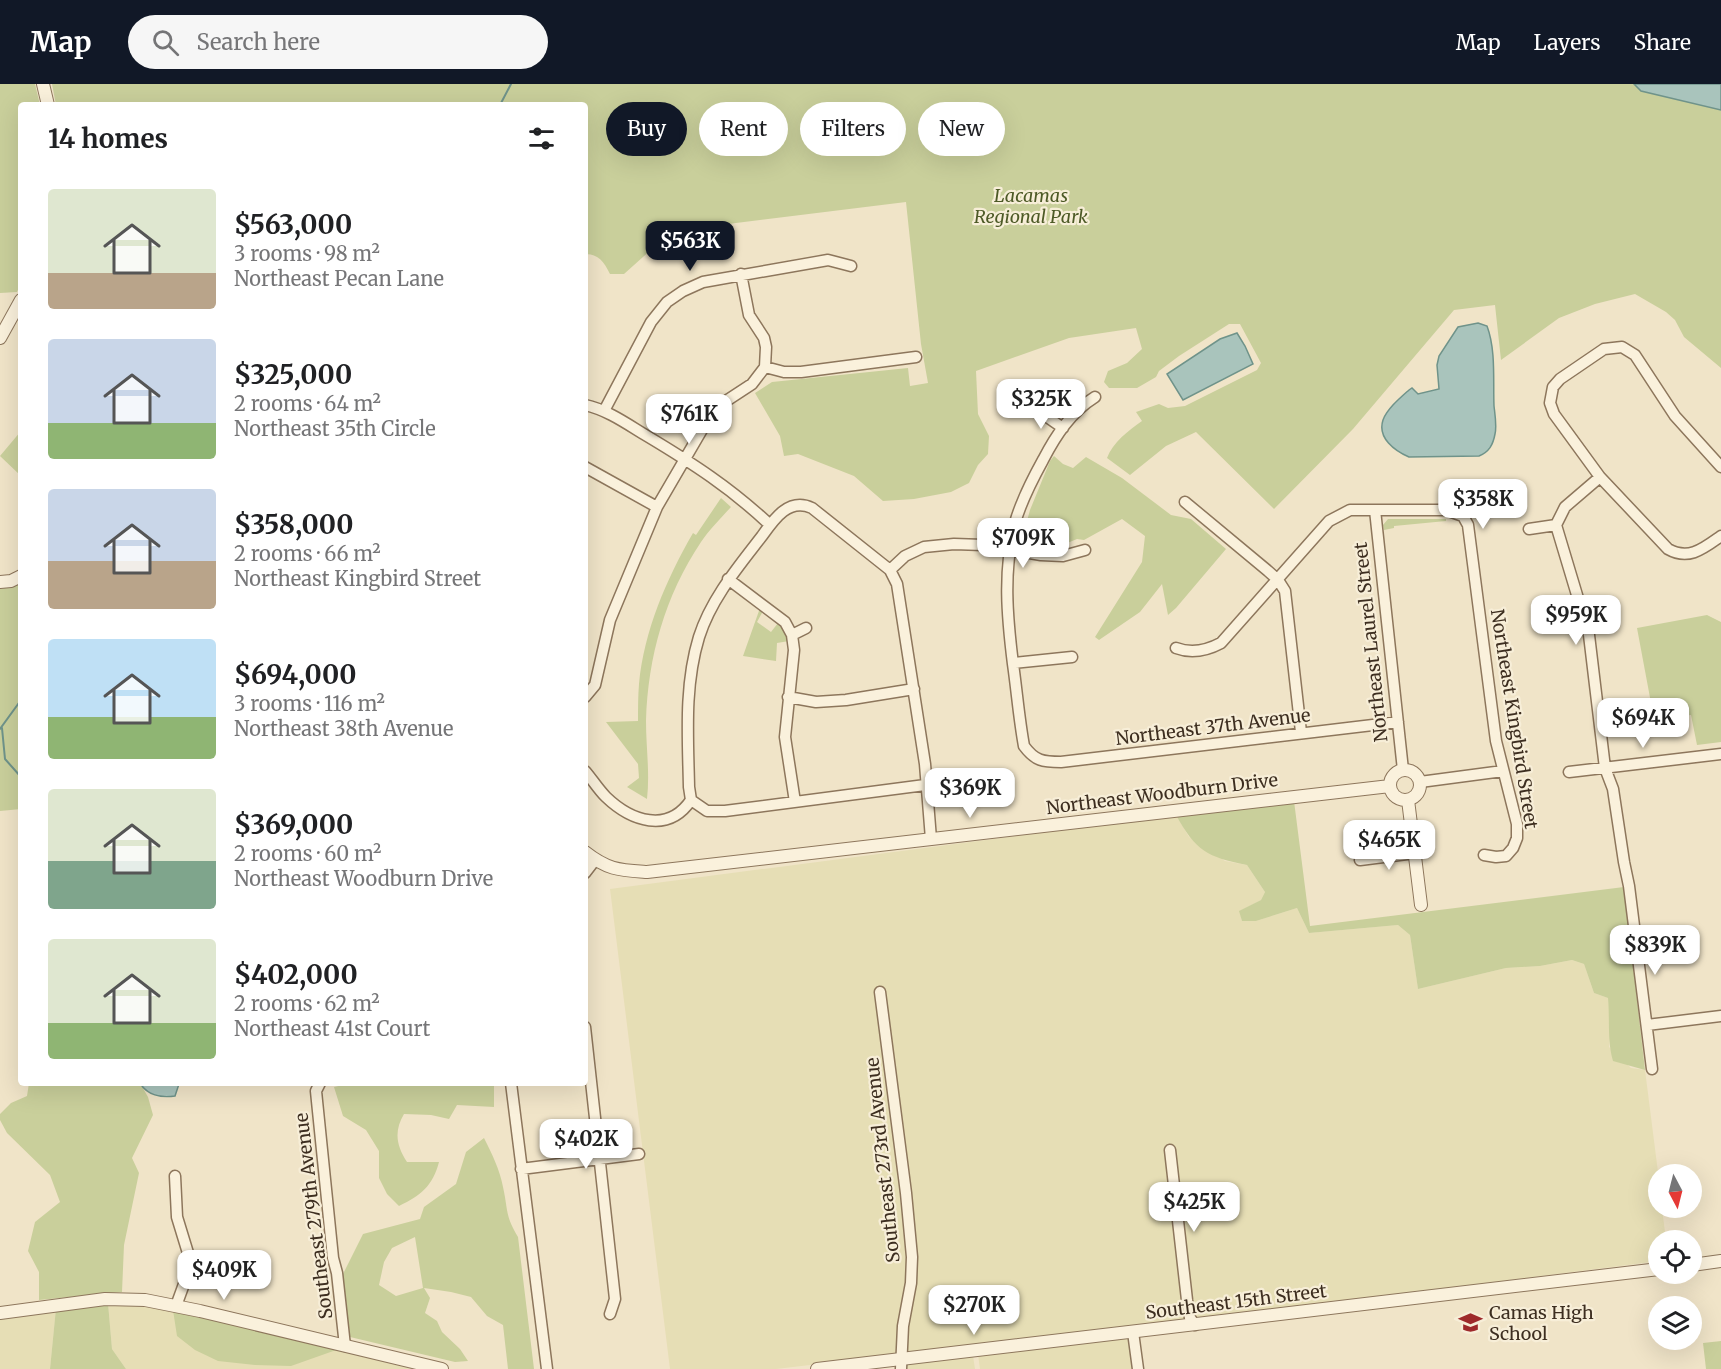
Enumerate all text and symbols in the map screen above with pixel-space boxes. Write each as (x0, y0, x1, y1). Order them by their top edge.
search box (128, 15, 548, 69)
text: Map (30, 24, 92, 60)
icon: search (149, 26, 182, 59)
text: Search here (197, 28, 320, 56)
text: Map (1456, 29, 1501, 56)
text: Layers (1534, 29, 1601, 56)
text: Share (1634, 29, 1691, 56)
chip: Buy (606, 102, 687, 156)
chip: Rent (699, 102, 788, 156)
chip: Filters (800, 102, 906, 156)
chip: New (918, 102, 1005, 156)
text: 14 homes (48, 122, 168, 155)
icon: filters (525, 122, 558, 155)
park label: Lacamas Regional Park (974, 184, 1088, 228)
text: $563,000 (234, 208, 352, 241)
icon: home (96, 213, 168, 285)
pin: $563K (648, 221, 732, 272)
text: $563K (660, 228, 720, 253)
text: 3 rooms · 98 m² (234, 241, 380, 266)
text: Northeast Pecan Lane (234, 266, 444, 291)
text: $325,000 (234, 358, 352, 391)
icon: home (96, 363, 168, 435)
pin: $325K (999, 379, 1083, 430)
text: $325K (1010, 386, 1072, 411)
text: 2 rooms · 64 m² (234, 391, 381, 416)
pin: $761K (647, 394, 731, 445)
text: $761K (660, 401, 718, 426)
text: Northeast 35th Circle (234, 416, 436, 441)
pin: $358K (1441, 479, 1525, 530)
text: $358K (1452, 486, 1514, 511)
text: $358,000 (234, 508, 353, 541)
icon: home (96, 513, 168, 585)
pin: $709K (981, 518, 1065, 569)
text: $709K (991, 525, 1055, 550)
text: 2 rooms · 66 m² (234, 541, 381, 566)
street label: Northeast Laurel Street (1349, 541, 1392, 743)
text: Northeast Kingbird Street (234, 566, 481, 591)
pin: $959K (1534, 595, 1618, 646)
text: $959K (1545, 602, 1607, 627)
street label: Northeast Kingbird Street (1486, 607, 1543, 831)
text: $694,000 (234, 658, 357, 691)
icon: home (96, 663, 168, 735)
text: 3 rooms · 116 m² (234, 691, 385, 716)
pin: $694K (1601, 698, 1685, 749)
street label: Northeast 37th Avenue (1114, 703, 1312, 750)
text: $694K (1611, 705, 1675, 730)
text: Northeast 38th Avenue (234, 716, 453, 741)
pin: $369K (928, 768, 1012, 819)
street label: Northeast Woodburn Drive (1045, 768, 1279, 819)
text: $369K (939, 775, 1001, 800)
text: $369,000 (234, 808, 353, 841)
icon: home (96, 813, 168, 885)
pin: $465K (1347, 820, 1431, 871)
text: $465K (1357, 827, 1421, 852)
text: 2 rooms · 60 m² (234, 841, 381, 866)
text: Northeast Woodburn Drive (234, 866, 493, 891)
pin: $839K (1613, 925, 1697, 976)
text: $839K (1624, 932, 1686, 957)
text: $402,000 (234, 958, 358, 991)
icon: home (96, 963, 168, 1035)
text: 2 rooms · 62 m² (234, 991, 380, 1016)
text: Northeast 41st Court (234, 1016, 430, 1041)
street label: Southeast 273rd Avenue (860, 1056, 905, 1264)
street label: Southeast 279th Avenue (289, 1112, 338, 1321)
pin: $402K (544, 1119, 628, 1170)
text: $402K (554, 1126, 618, 1151)
north arrow (1648, 1164, 1702, 1218)
map controls (1648, 1164, 1702, 1350)
pin: $425K (1152, 1182, 1236, 1233)
text: $425K (1163, 1189, 1225, 1214)
button: locate (1648, 1230, 1702, 1284)
pin: $409K (182, 1250, 266, 1301)
text: $409K (191, 1257, 257, 1282)
street label: Southeast 15th Street (1144, 1279, 1328, 1324)
pin: $270K (932, 1285, 1016, 1336)
text: $270K (943, 1292, 1005, 1317)
button: layers (1648, 1296, 1702, 1350)
place label: Camas High School (1489, 1301, 1594, 1345)
school or university icon: Camas High School (1458, 1310, 1484, 1336)

